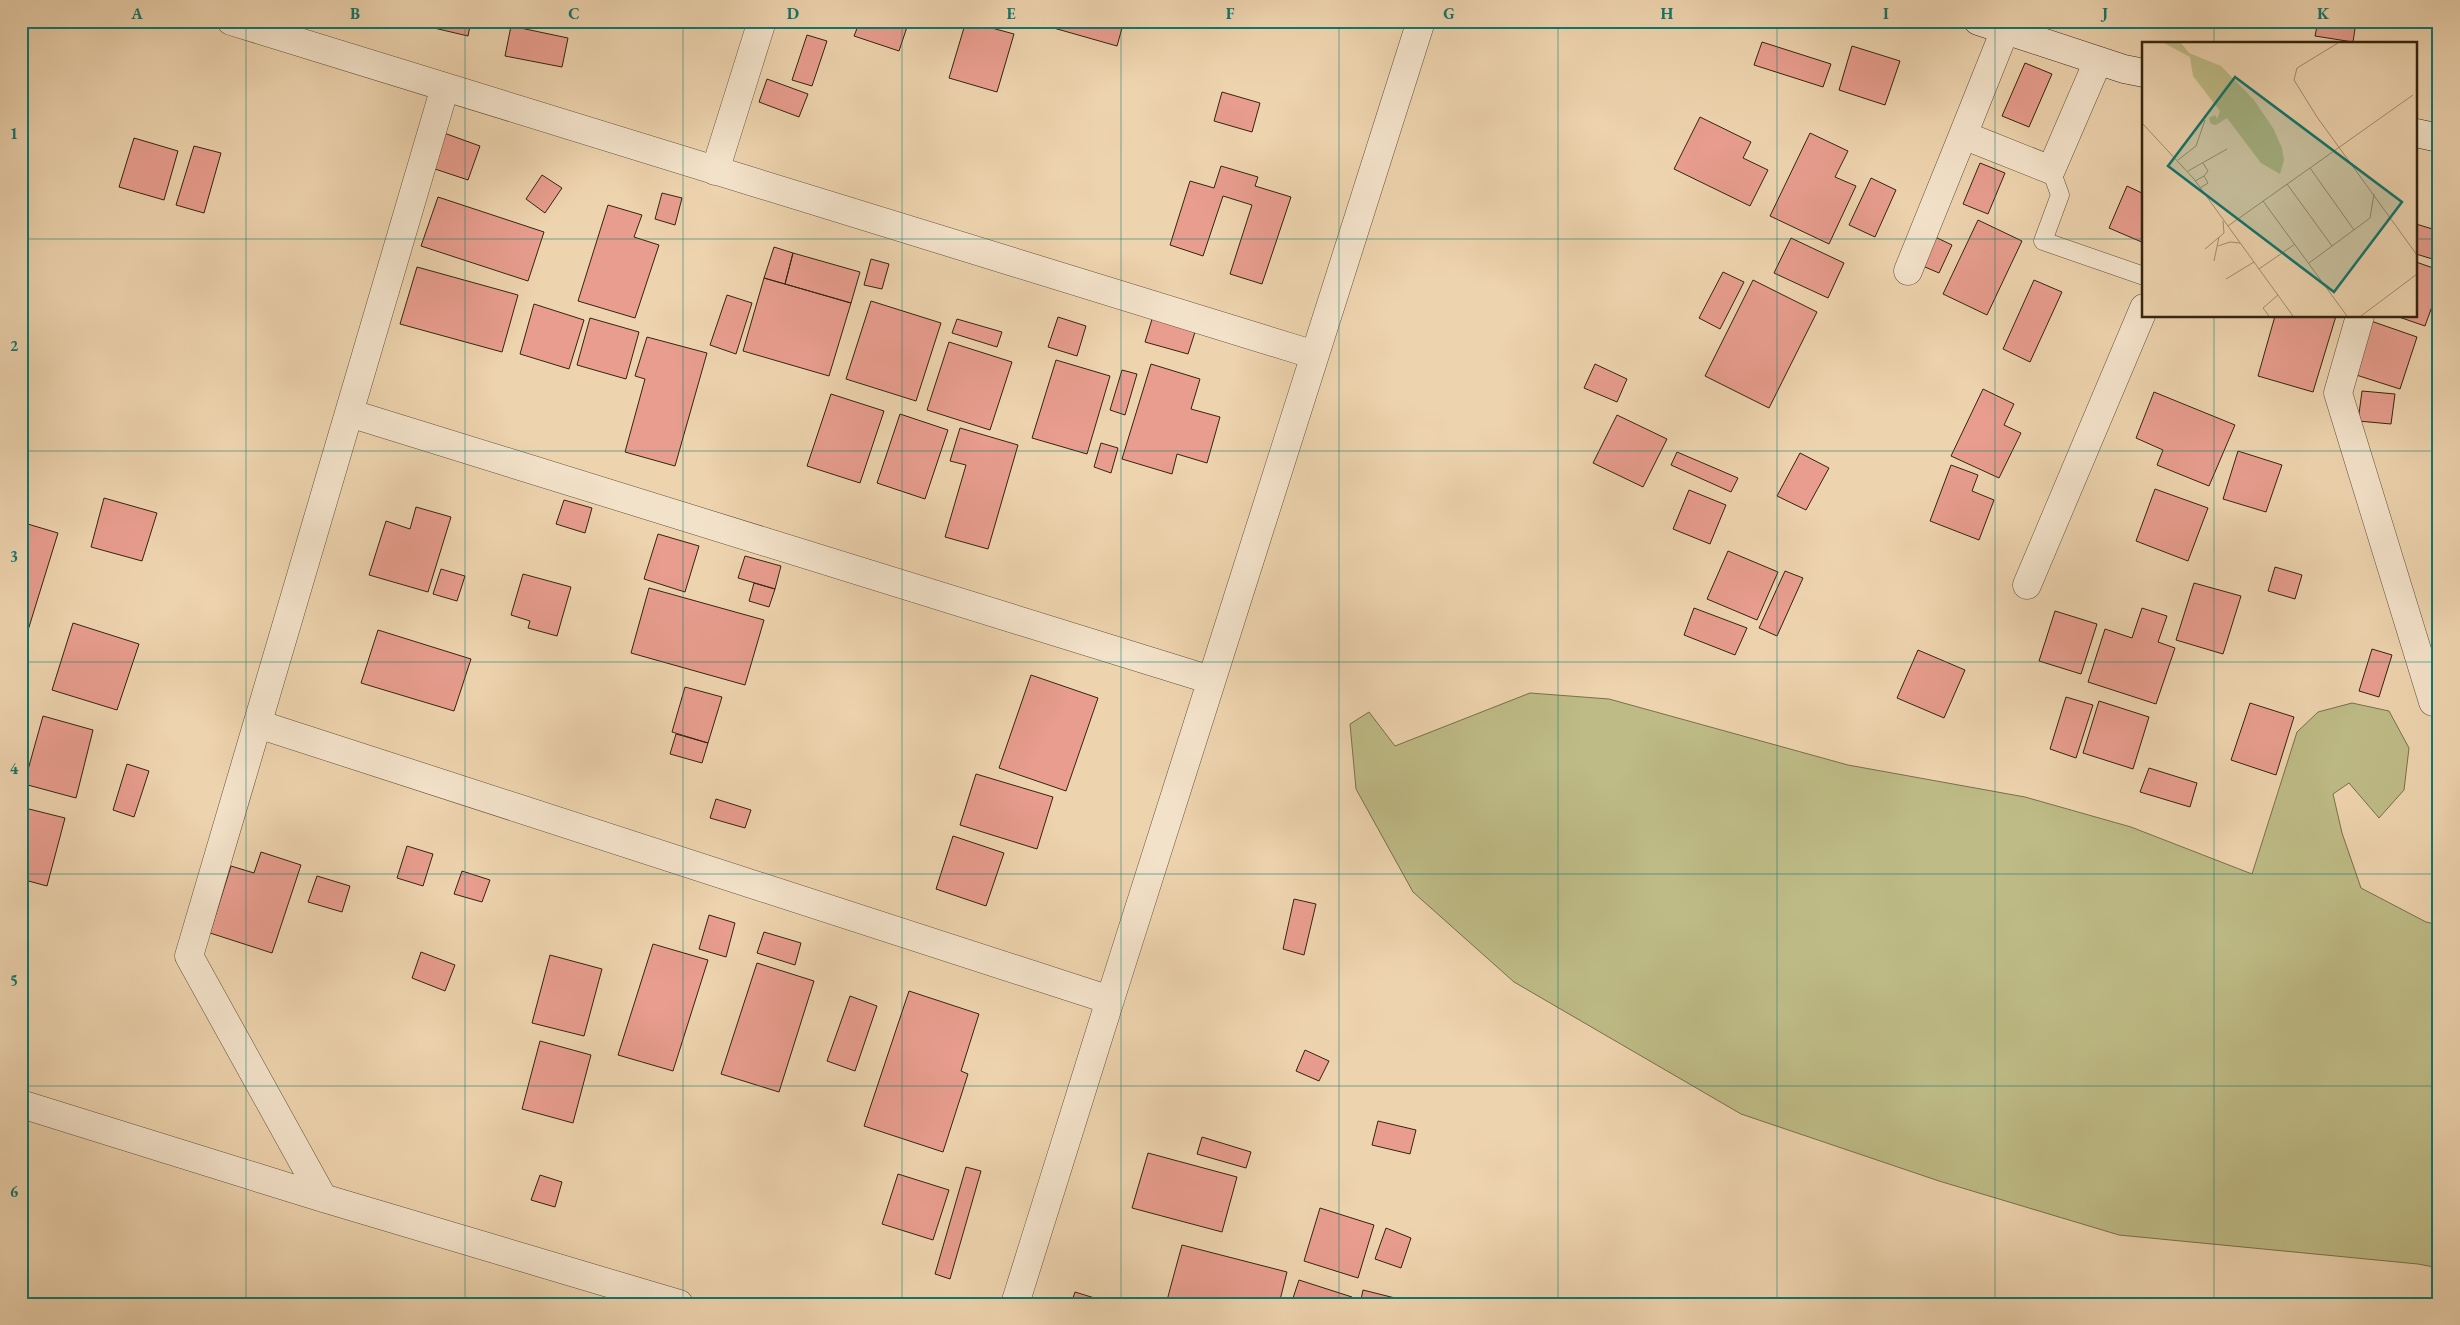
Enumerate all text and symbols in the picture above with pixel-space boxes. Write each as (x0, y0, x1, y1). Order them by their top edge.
text: A (130, 3, 143, 24)
text: B (350, 3, 360, 24)
text: C (568, 3, 580, 24)
text: D (787, 3, 799, 24)
text: E (1006, 3, 1016, 24)
text: F (1226, 3, 1235, 24)
text: G (1443, 3, 1455, 24)
text: H (1661, 3, 1674, 24)
text: I (1883, 3, 1889, 24)
text: J (2100, 3, 2108, 24)
text: K (2317, 3, 2330, 24)
inset map (2142, 42, 2418, 318)
text: 1 (10, 123, 18, 144)
text: 2 (10, 335, 19, 356)
text: 3 (10, 546, 18, 567)
text: 4 (10, 758, 19, 779)
text: 5 (10, 970, 18, 991)
text: 6 (10, 1181, 19, 1202)

